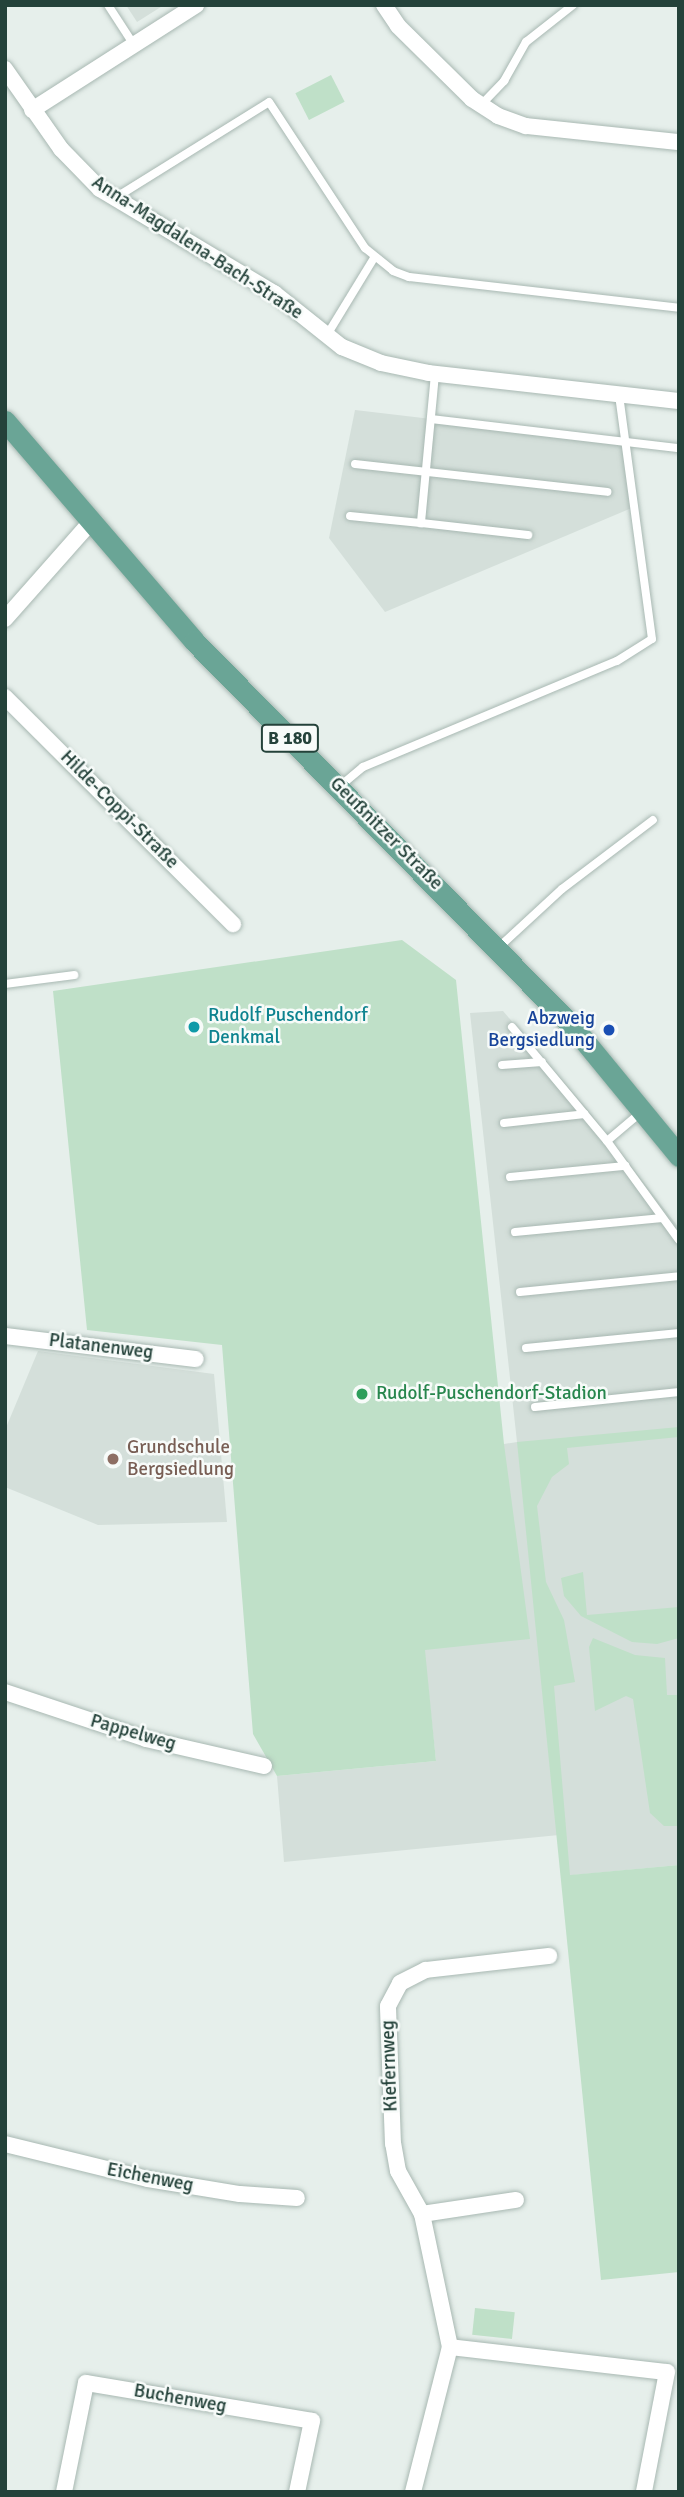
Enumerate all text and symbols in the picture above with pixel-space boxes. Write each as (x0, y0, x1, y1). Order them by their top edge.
street label: Anna-Magdalena-Bach-Straße (87, 171, 307, 325)
road number: B 180 (260, 724, 320, 752)
street label: Hilde-Coppi-Straße (55, 746, 183, 874)
street label: Geußnitzer Straße (325, 773, 447, 895)
place label: Rudolf Puschendorf Denkmal (208, 1005, 368, 1049)
place label: Abzweig Bergsiedlung (488, 1008, 595, 1052)
marker: Rudolf Puschendorf Denkmal (186, 1019, 202, 1035)
marker: Abzweig Bergsiedlung (601, 1022, 617, 1038)
street label: Platanenweg (47, 1329, 155, 1365)
place label: Rudolf-Puschendorf-Stadion (376, 1383, 607, 1405)
marker: Rudolf-Puschendorf-Stadion (354, 1386, 370, 1402)
place label: Grundschule Bergsiedlung (127, 1437, 234, 1481)
marker: Grundschule Bergsiedlung (105, 1451, 121, 1467)
street label: Pappelweg (88, 1710, 178, 1756)
street label: Kiefernweg (377, 2020, 403, 2112)
street label: Eichenweg (105, 2158, 195, 2198)
street label: Buchenweg (132, 2380, 228, 2418)

